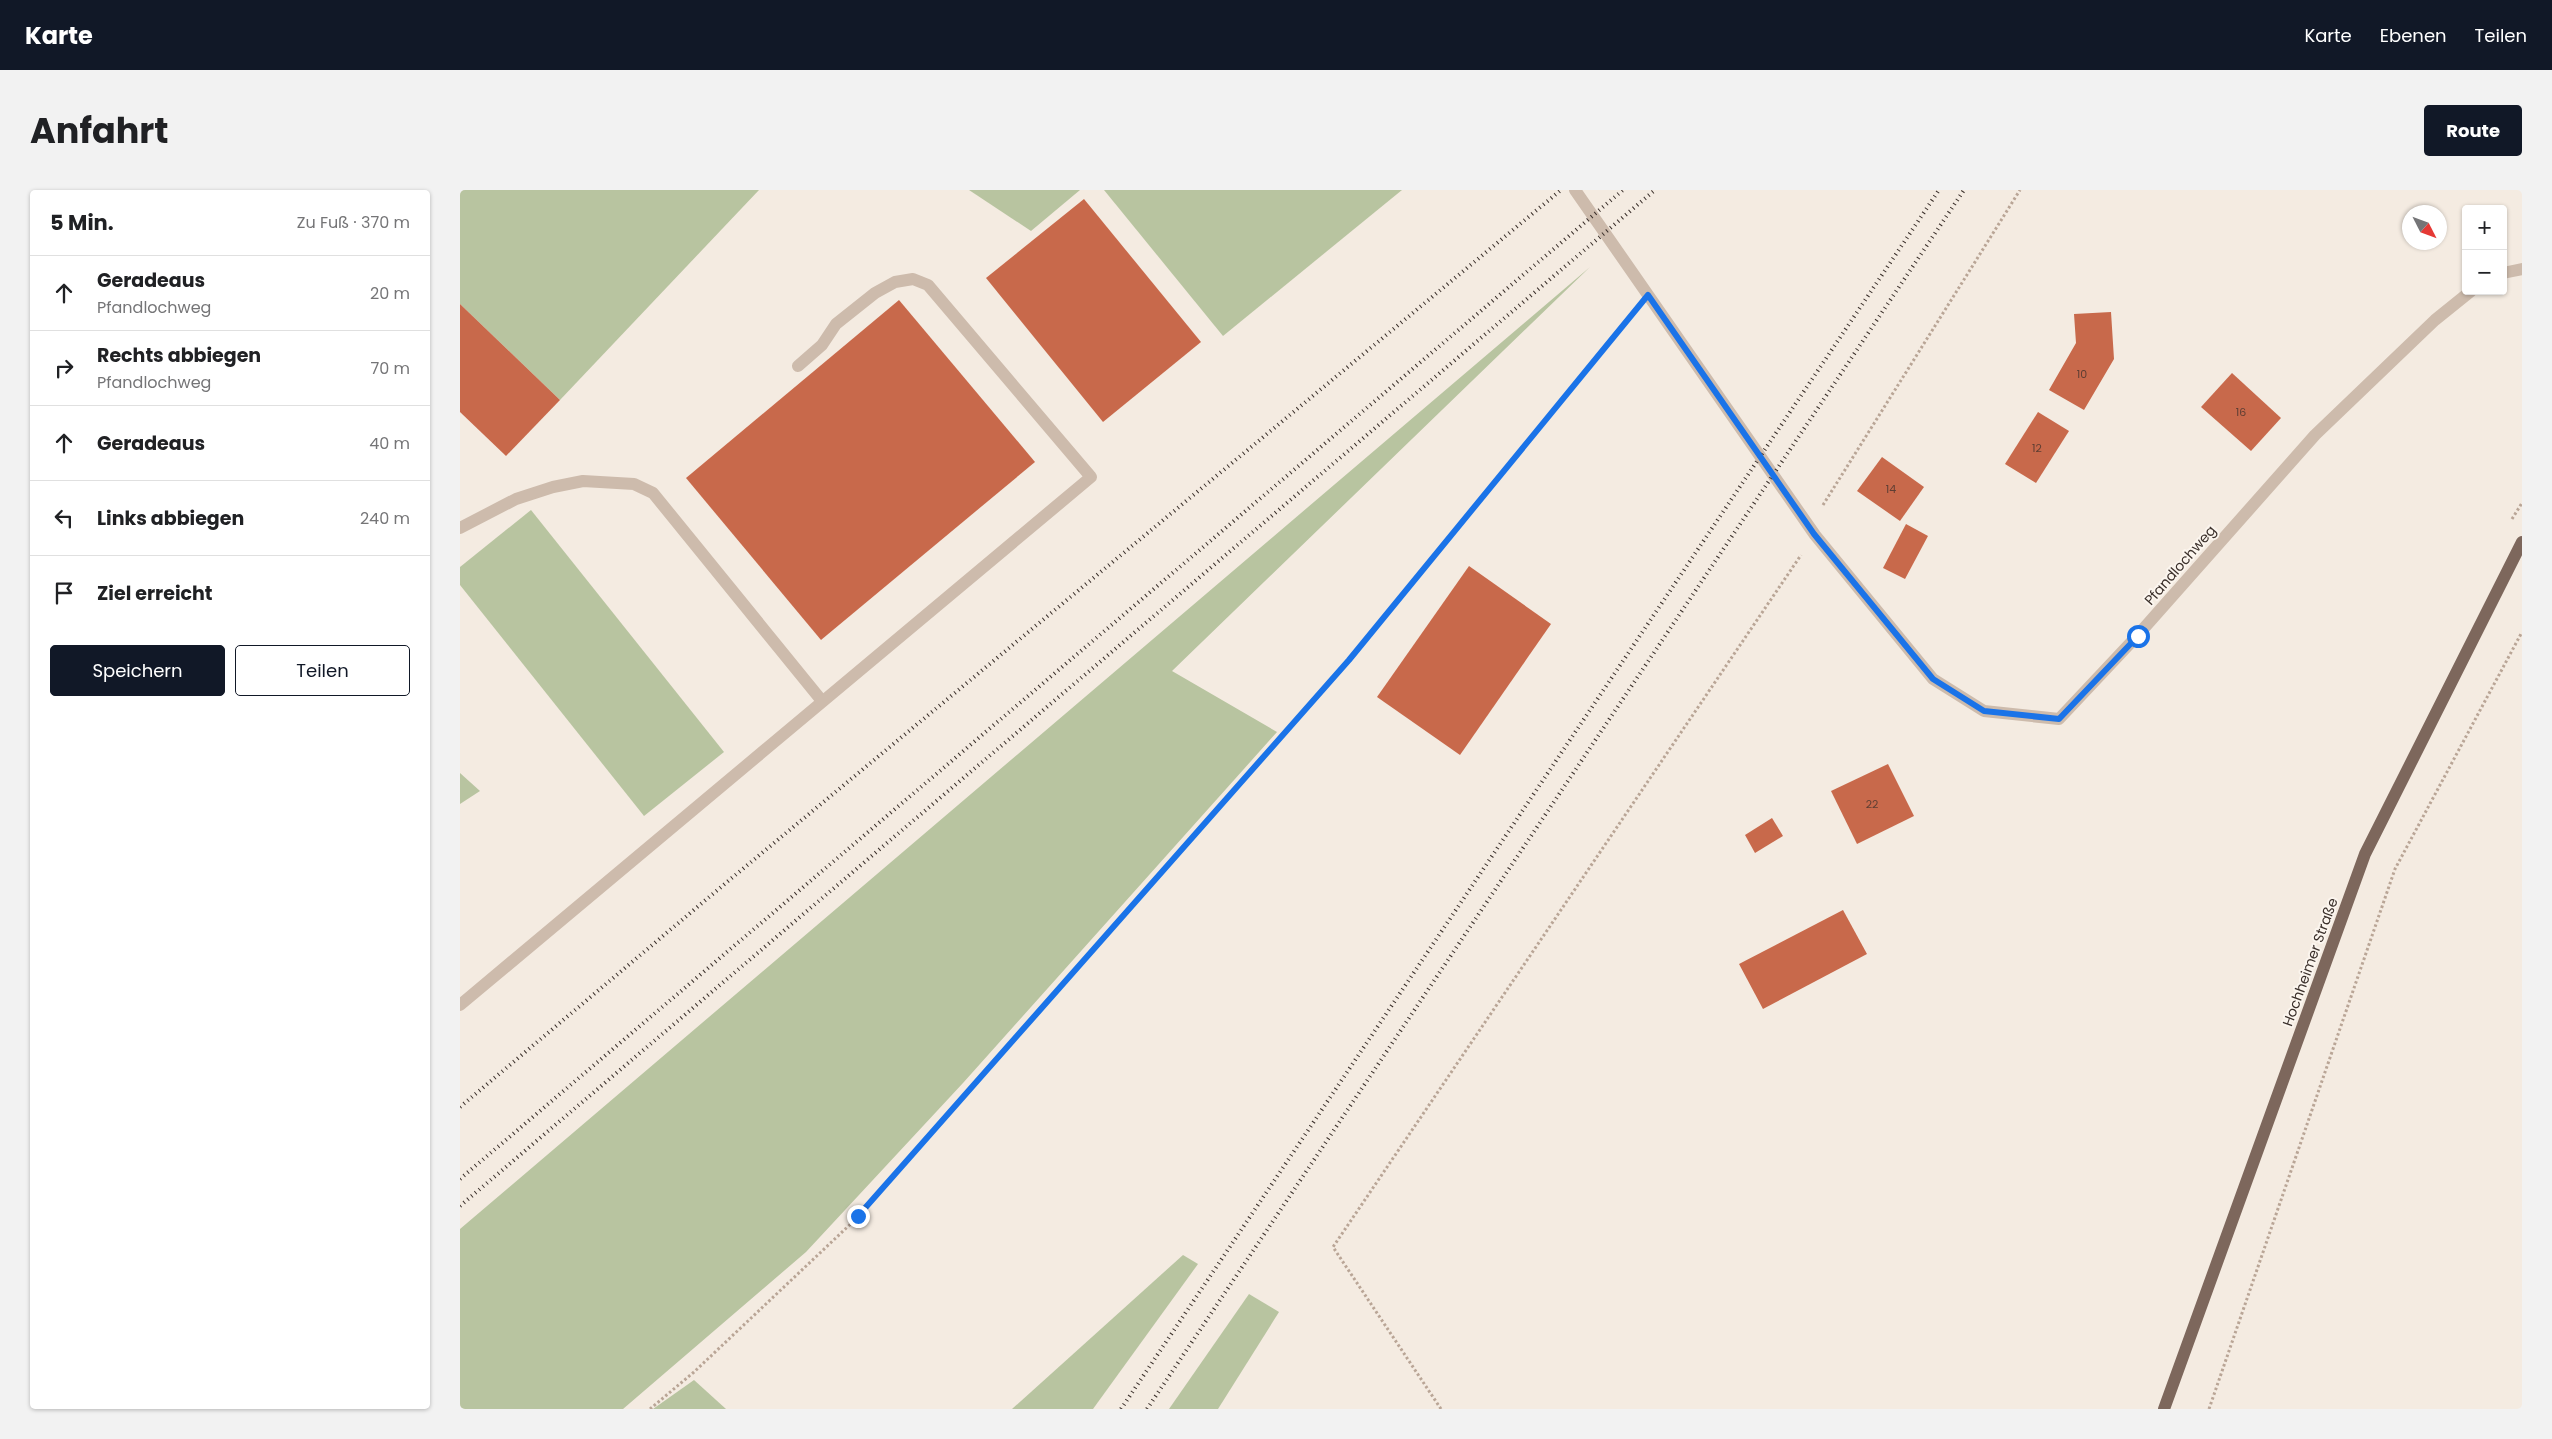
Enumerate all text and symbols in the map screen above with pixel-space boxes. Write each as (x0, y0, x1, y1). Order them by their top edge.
text: Karte (25, 19, 93, 52)
text: Karte (2304, 23, 2352, 48)
text: Ebenen (2380, 23, 2447, 48)
text: Teilen (2475, 23, 2527, 48)
button: Route (2424, 105, 2522, 156)
text: Anfahrt (30, 106, 169, 155)
north arrow (2402, 205, 2447, 250)
map controls (2462, 205, 2507, 295)
button: + (2462, 205, 2507, 250)
text: 5 Min. (50, 208, 114, 237)
text: Zu Fuß · 370 m (297, 211, 410, 234)
button: − (2462, 250, 2507, 295)
text: Geradeaus (97, 267, 205, 294)
icon: ahead (50, 279, 78, 307)
text: 20 m (370, 282, 410, 305)
text: Pfandlochweg (97, 296, 211, 319)
text: Rechts abbiegen (97, 342, 261, 369)
icon: right (50, 354, 78, 382)
text: 70 m (370, 357, 410, 380)
house number: 10 (2077, 366, 2087, 382)
text: Pfandlochweg (97, 371, 211, 394)
house number: 16 (2236, 404, 2246, 420)
icon: ahead (50, 429, 78, 457)
text: Geradeaus (97, 430, 205, 457)
text: 40 m (369, 432, 410, 455)
house number: 12 (2032, 440, 2042, 456)
house number: 14 (1886, 481, 1896, 497)
icon: left (50, 504, 78, 532)
text: Links abbiegen (97, 505, 244, 532)
text: 240 m (360, 507, 410, 530)
street label: Pfandlochweg (2140, 521, 2220, 609)
icon: arrive (50, 579, 78, 607)
text: Ziel erreicht (97, 580, 213, 607)
route start (2127, 625, 2150, 648)
button: Speichern (50, 645, 225, 696)
button: Teilen (235, 645, 410, 696)
house number: 22 (1866, 796, 1878, 812)
street label: Hochheimer Straße (2277, 895, 2343, 1029)
route end (847, 1205, 870, 1228)

